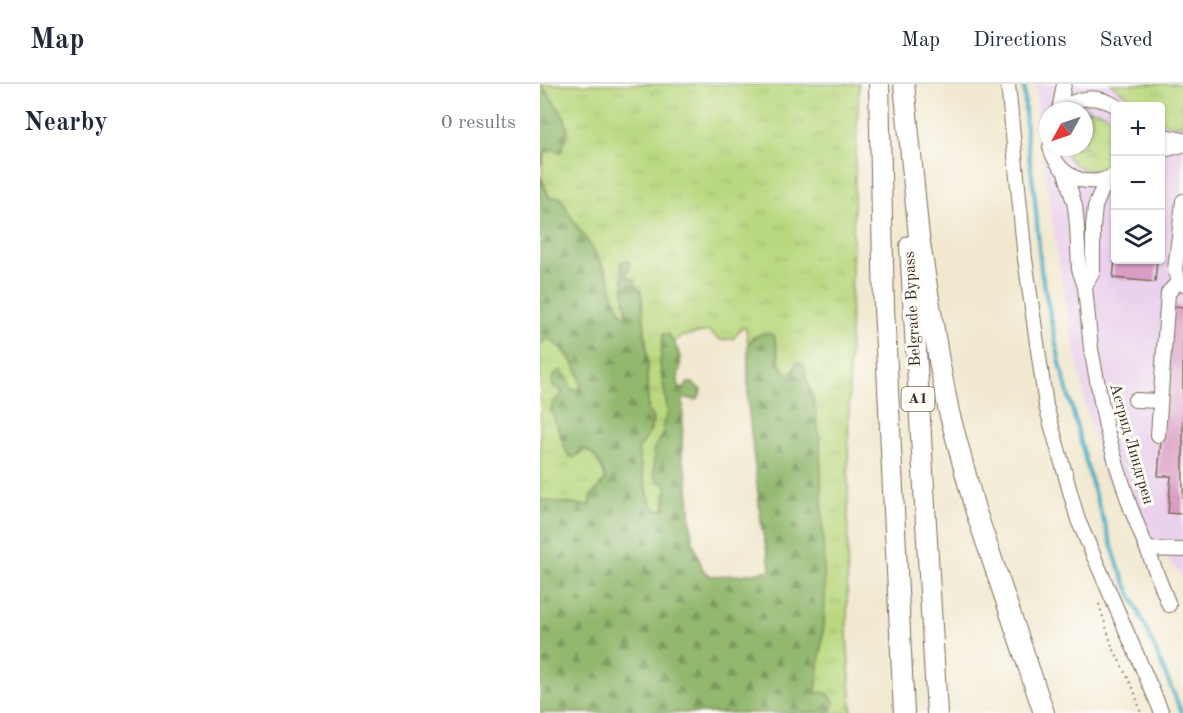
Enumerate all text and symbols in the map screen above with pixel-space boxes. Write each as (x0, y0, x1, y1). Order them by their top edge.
text: Map (30, 27, 84, 55)
text: Map (901, 30, 940, 51)
text: Directions (973, 30, 1067, 51)
text: Saved (1100, 30, 1153, 51)
north arrow (1039, 102, 1093, 156)
map controls (1111, 102, 1165, 264)
button: + (1111, 102, 1165, 156)
text: Nearby (24, 110, 108, 136)
text: 0 results (441, 113, 516, 133)
button: − (1111, 156, 1165, 210)
button: layers (1111, 210, 1165, 264)
street label: Belgrade Bypass (902, 251, 924, 367)
street label: Астрид Линдгрен (1106, 382, 1156, 507)
road number: A1 (902, 387, 934, 411)

